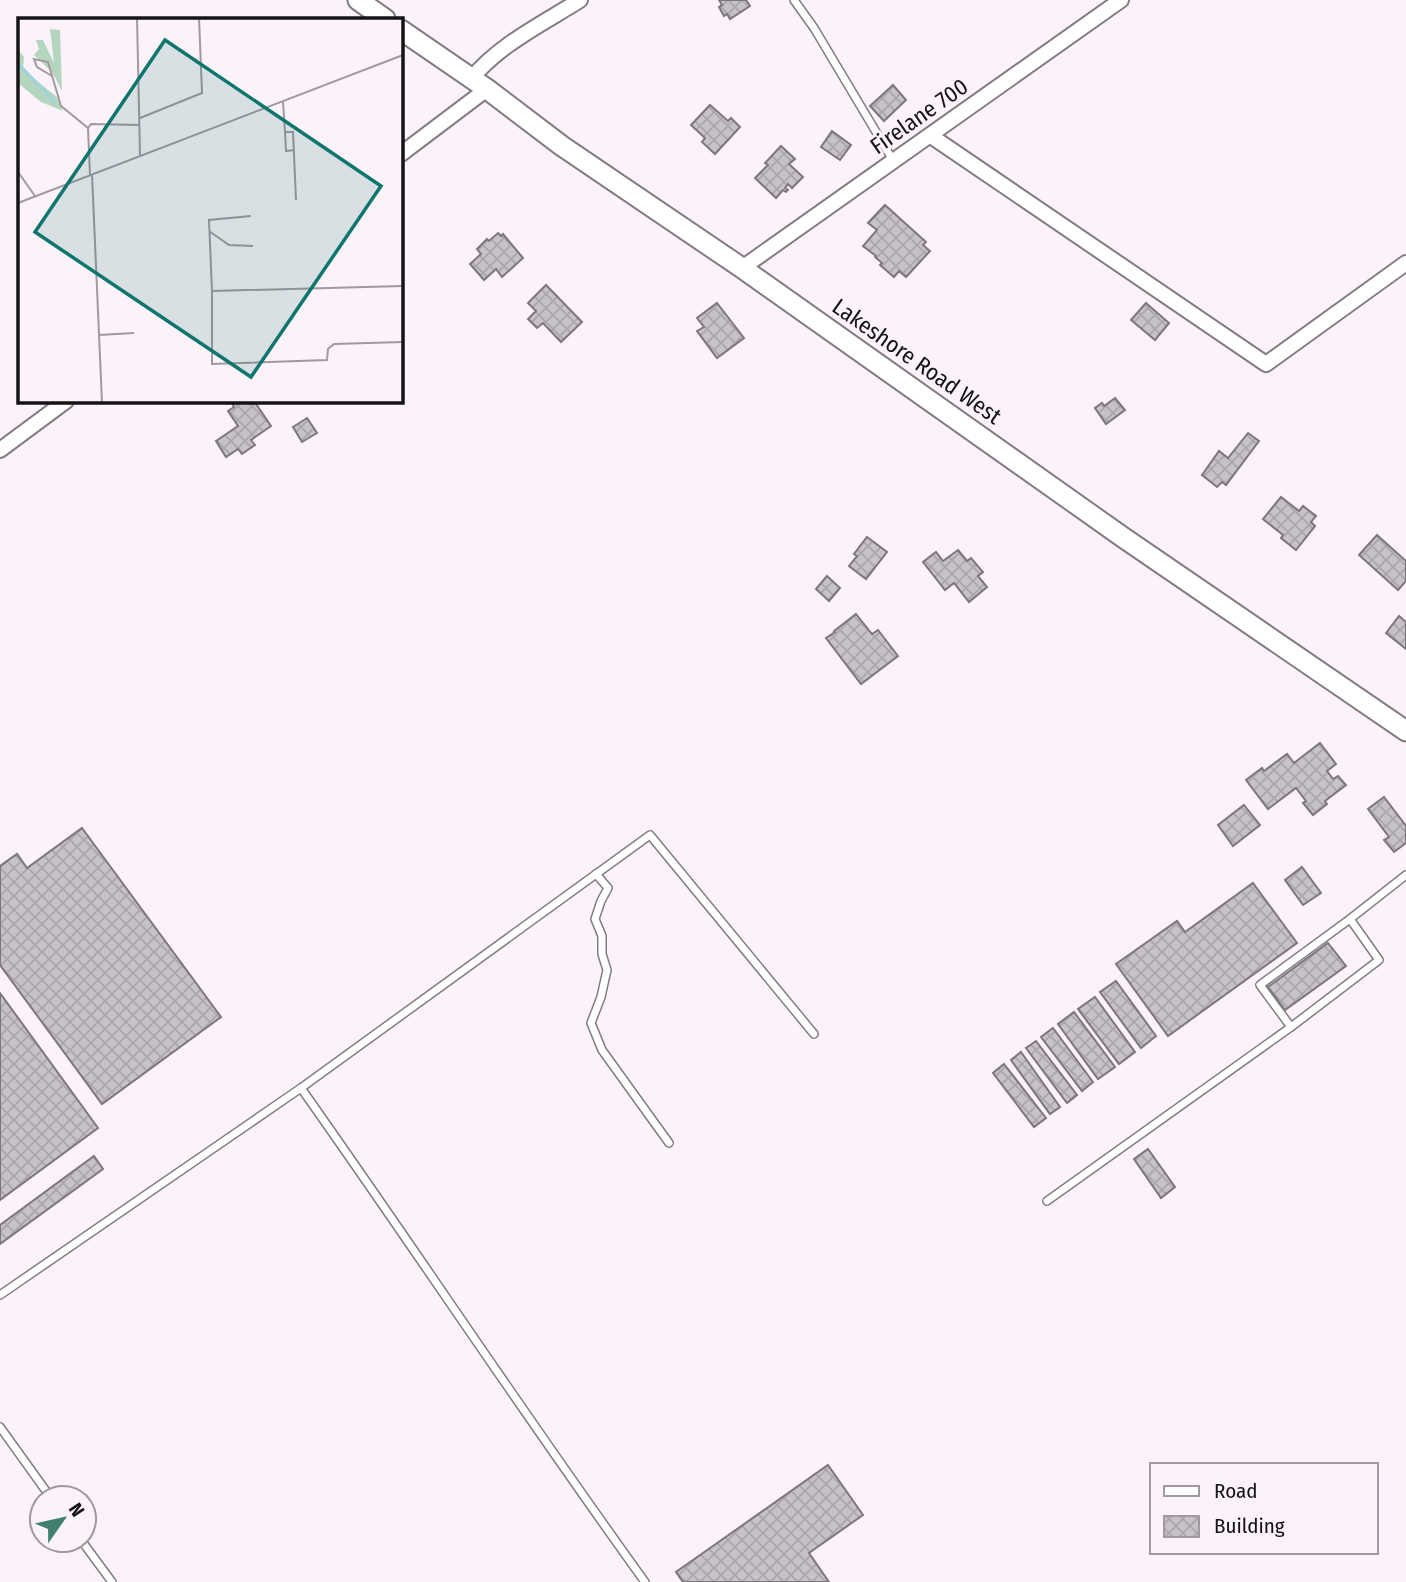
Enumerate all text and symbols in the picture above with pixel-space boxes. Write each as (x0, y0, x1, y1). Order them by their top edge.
inset map (18, 18, 402, 402)
street label: Firelane 700 (865, 72, 973, 160)
street label: Lakeshore Road West (827, 292, 1007, 430)
legend (1150, 1463, 1378, 1554)
text: Road (1214, 1478, 1258, 1504)
north arrow (28, 1484, 98, 1554)
text: N (64, 1499, 89, 1521)
text: Building (1214, 1513, 1285, 1539)

